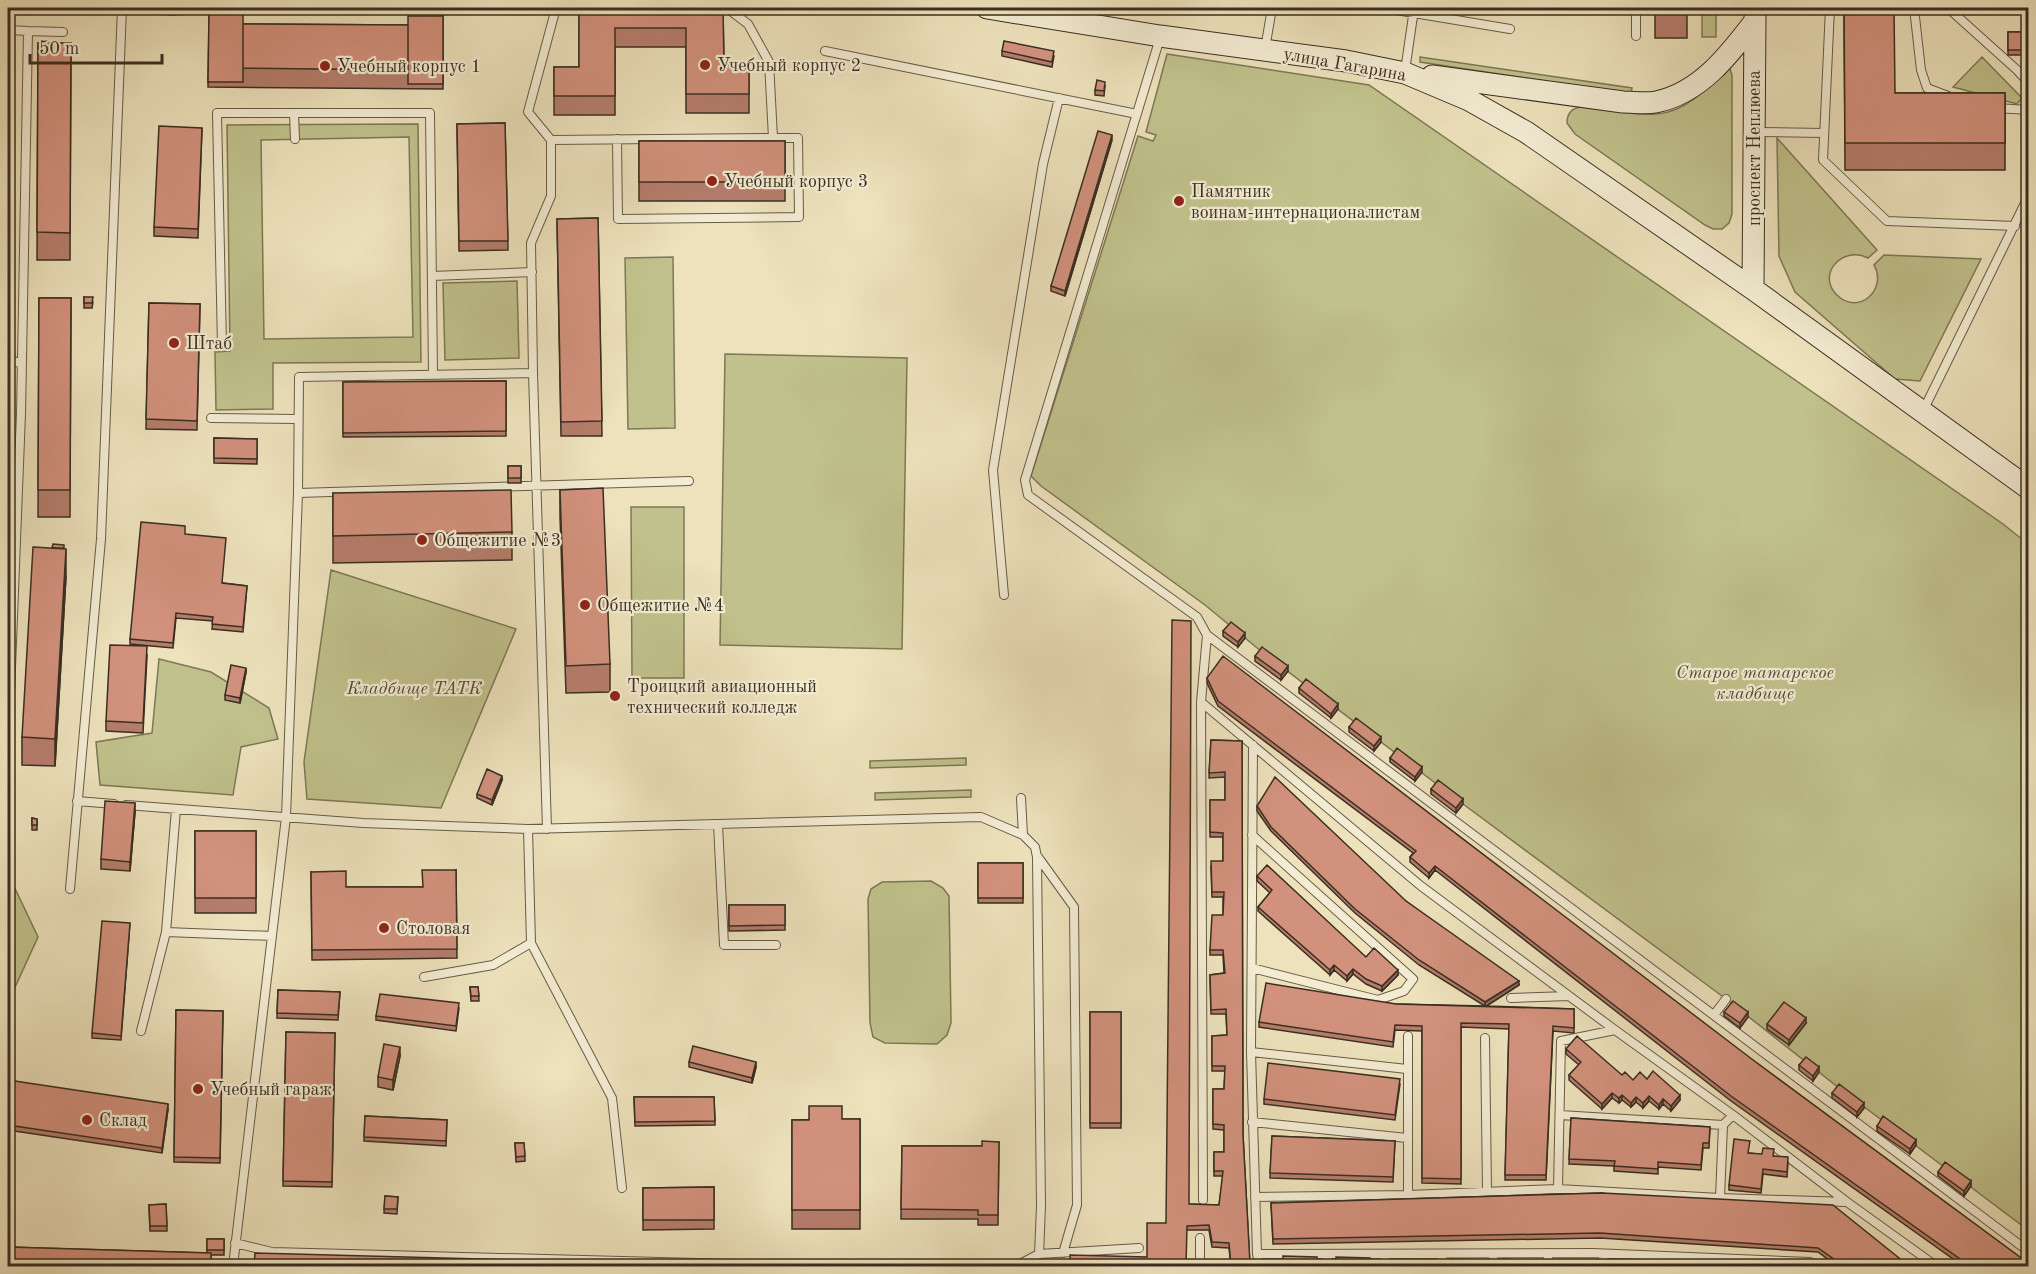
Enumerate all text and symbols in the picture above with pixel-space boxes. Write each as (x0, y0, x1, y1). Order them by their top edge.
scale bar (30, 27, 162, 65)
text: 50 m (39, 40, 79, 58)
street label: улица Гагарина (1282, 45, 1408, 85)
place label: Учебный корпус 2 (717, 57, 861, 75)
place label: Учебный корпус 1 (337, 58, 481, 76)
marker: Учебный корпус 2 (698, 58, 712, 72)
marker: Учебный корпус 1 (318, 59, 332, 73)
street label: проспект Неплюева (1746, 70, 1764, 226)
place label: Учебный корпус 3 (724, 173, 868, 191)
marker: Учебный корпус 3 (705, 174, 719, 188)
place label: Памятник воинам-интернационалистам (1191, 183, 1420, 222)
marker: Памятник воинам-интернационалистам (1172, 194, 1186, 208)
place label: Штаб (186, 335, 232, 353)
marker: Штаб (167, 336, 181, 350)
place label: Общежитие №3 (434, 532, 561, 550)
marker: Общежитие №3 (415, 533, 429, 547)
place label: Общежитие №4 (597, 597, 724, 615)
marker: Общежитие №4 (578, 598, 592, 612)
park label: Старое татарское кладбище (1676, 664, 1834, 703)
place label: Троицкий авиационный технический колледж (627, 678, 817, 717)
park label: Кладбище ТАТК (346, 680, 482, 698)
marker: Троицкий авиационный технический колледж (608, 689, 622, 703)
place label: Столовая (396, 920, 470, 938)
marker: Столовая (377, 921, 391, 935)
place label: Учебный гараж (210, 1081, 332, 1099)
marker: Учебный гараж (191, 1082, 205, 1096)
place label: Склад (99, 1112, 147, 1130)
marker: Склад (80, 1113, 94, 1127)

